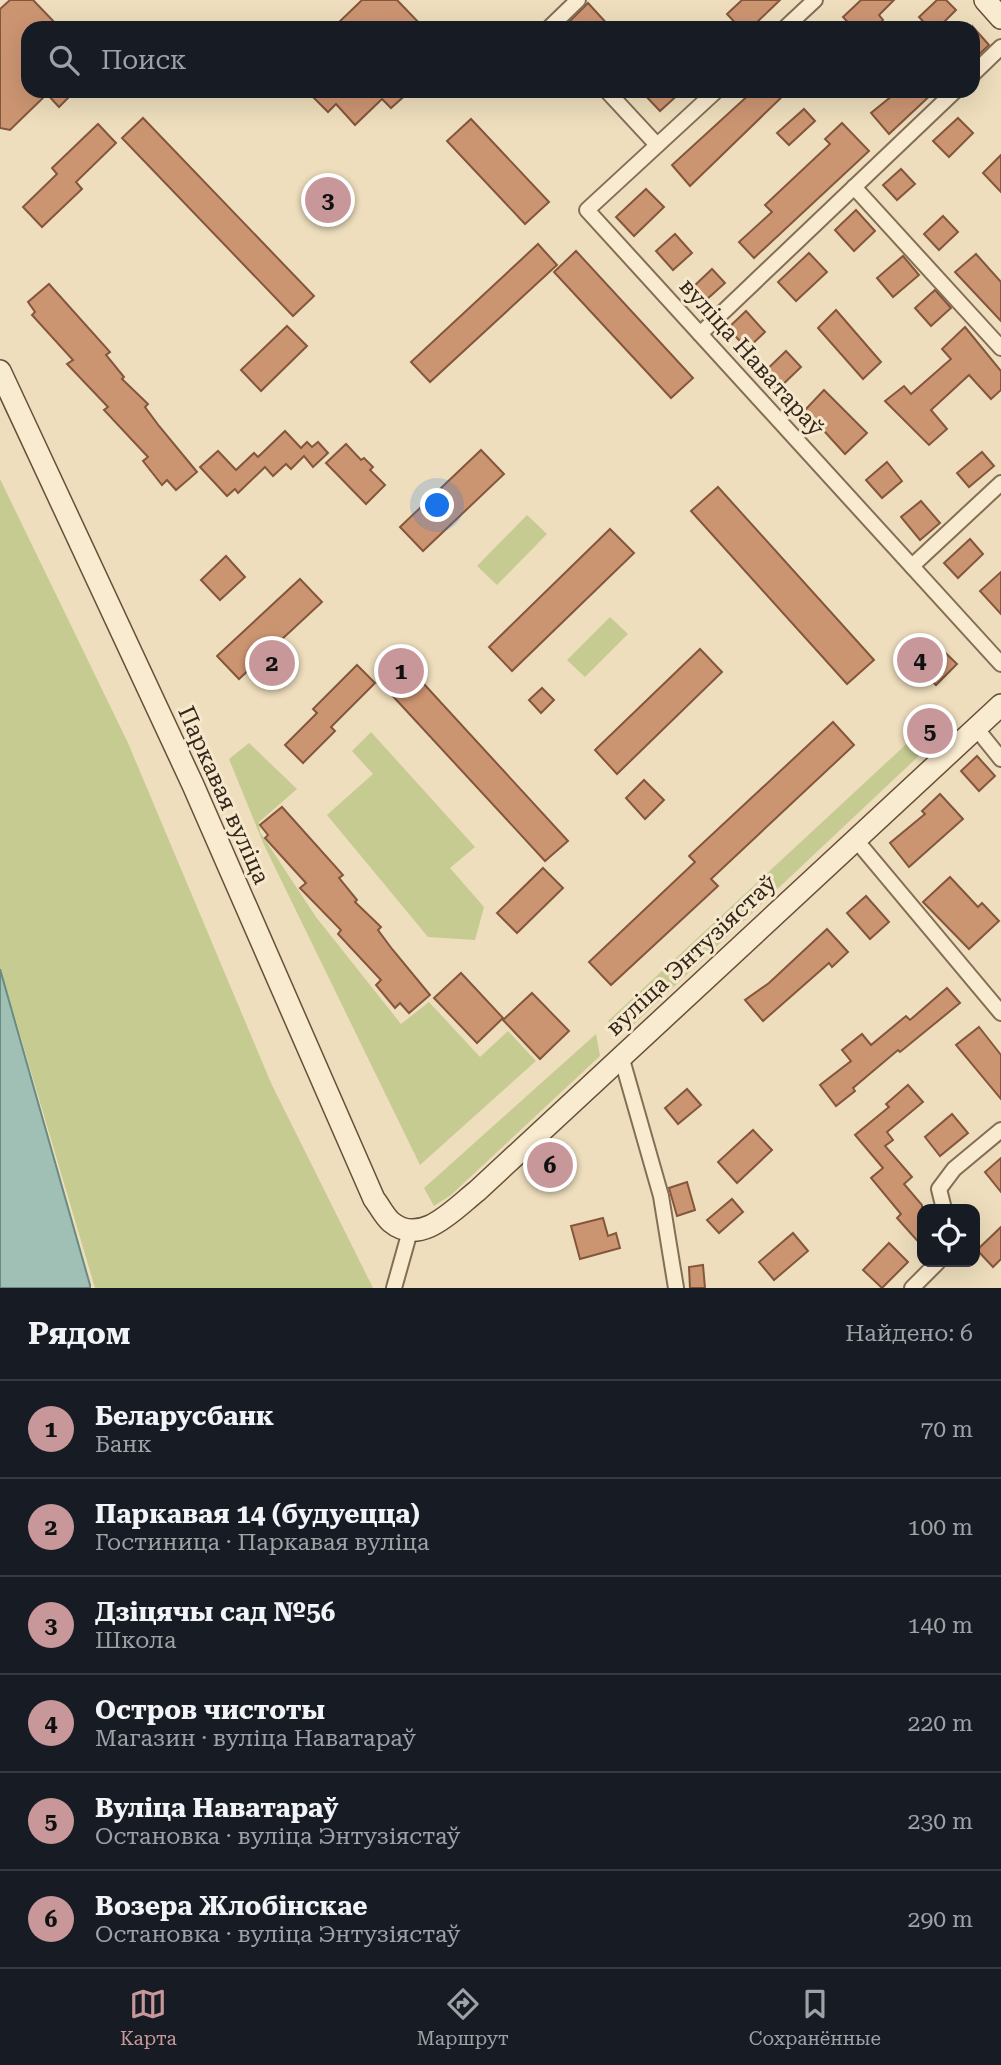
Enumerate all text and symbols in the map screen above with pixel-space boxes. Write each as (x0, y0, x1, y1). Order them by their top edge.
search box (21, 21, 980, 98)
icon: search (45, 41, 83, 79)
text: Поиск (101, 45, 187, 75)
pin: 3 (305, 174, 351, 226)
street label: вуліца Наватараў (674, 273, 830, 442)
your location (420, 488, 454, 522)
pin: 4 (897, 634, 943, 686)
pin: 2 (249, 637, 295, 689)
pin: 1 (378, 645, 424, 697)
street label: Паркавая вуліца (172, 702, 275, 889)
pin: 5 (907, 705, 953, 757)
street label: вуліца Энтузіястаў (601, 869, 782, 1041)
pin: 6 (527, 1139, 573, 1191)
map controls (917, 1204, 980, 1267)
button: locate (917, 1204, 980, 1267)
text: Рядом (28, 1316, 130, 1351)
text: Найдено: 6 (845, 1320, 973, 1347)
text: Беларусбанк (95, 1401, 274, 1431)
text: 1 (45, 1416, 57, 1443)
text: 70 m (920, 1416, 973, 1443)
text: Банк (95, 1431, 152, 1458)
text: Паркавая 14 (будуецца) (95, 1499, 420, 1529)
text: 2 (45, 1514, 57, 1541)
text: 100 m (908, 1514, 973, 1541)
text: Гостиница · Паркавая вуліца (95, 1529, 429, 1556)
text: Дзіцячы сад №56 (95, 1597, 335, 1627)
text: 3 (45, 1612, 57, 1639)
text: 140 m (908, 1612, 973, 1639)
text: Школа (95, 1627, 176, 1654)
text: Остров чистоты (95, 1695, 325, 1725)
text: 4 (45, 1710, 57, 1737)
text: 220 m (908, 1710, 973, 1737)
text: Магазин · вуліца Наватараў (95, 1725, 416, 1752)
text: Вуліца Наватараў (95, 1793, 339, 1823)
text: 5 (45, 1808, 57, 1835)
text: 230 m (908, 1808, 973, 1835)
text: Остановка · вуліца Энтузіястаў (95, 1823, 460, 1850)
text: Возера Жлобінскае (95, 1891, 368, 1921)
text: 6 (45, 1906, 57, 1933)
text: 290 m (908, 1906, 973, 1933)
text: Остановка · вуліца Энтузіястаў (95, 1921, 460, 1948)
tab: Карта (120, 1985, 177, 2050)
tab: Маршрут (417, 1985, 509, 2050)
tab: Сохранённые (749, 1985, 881, 2050)

